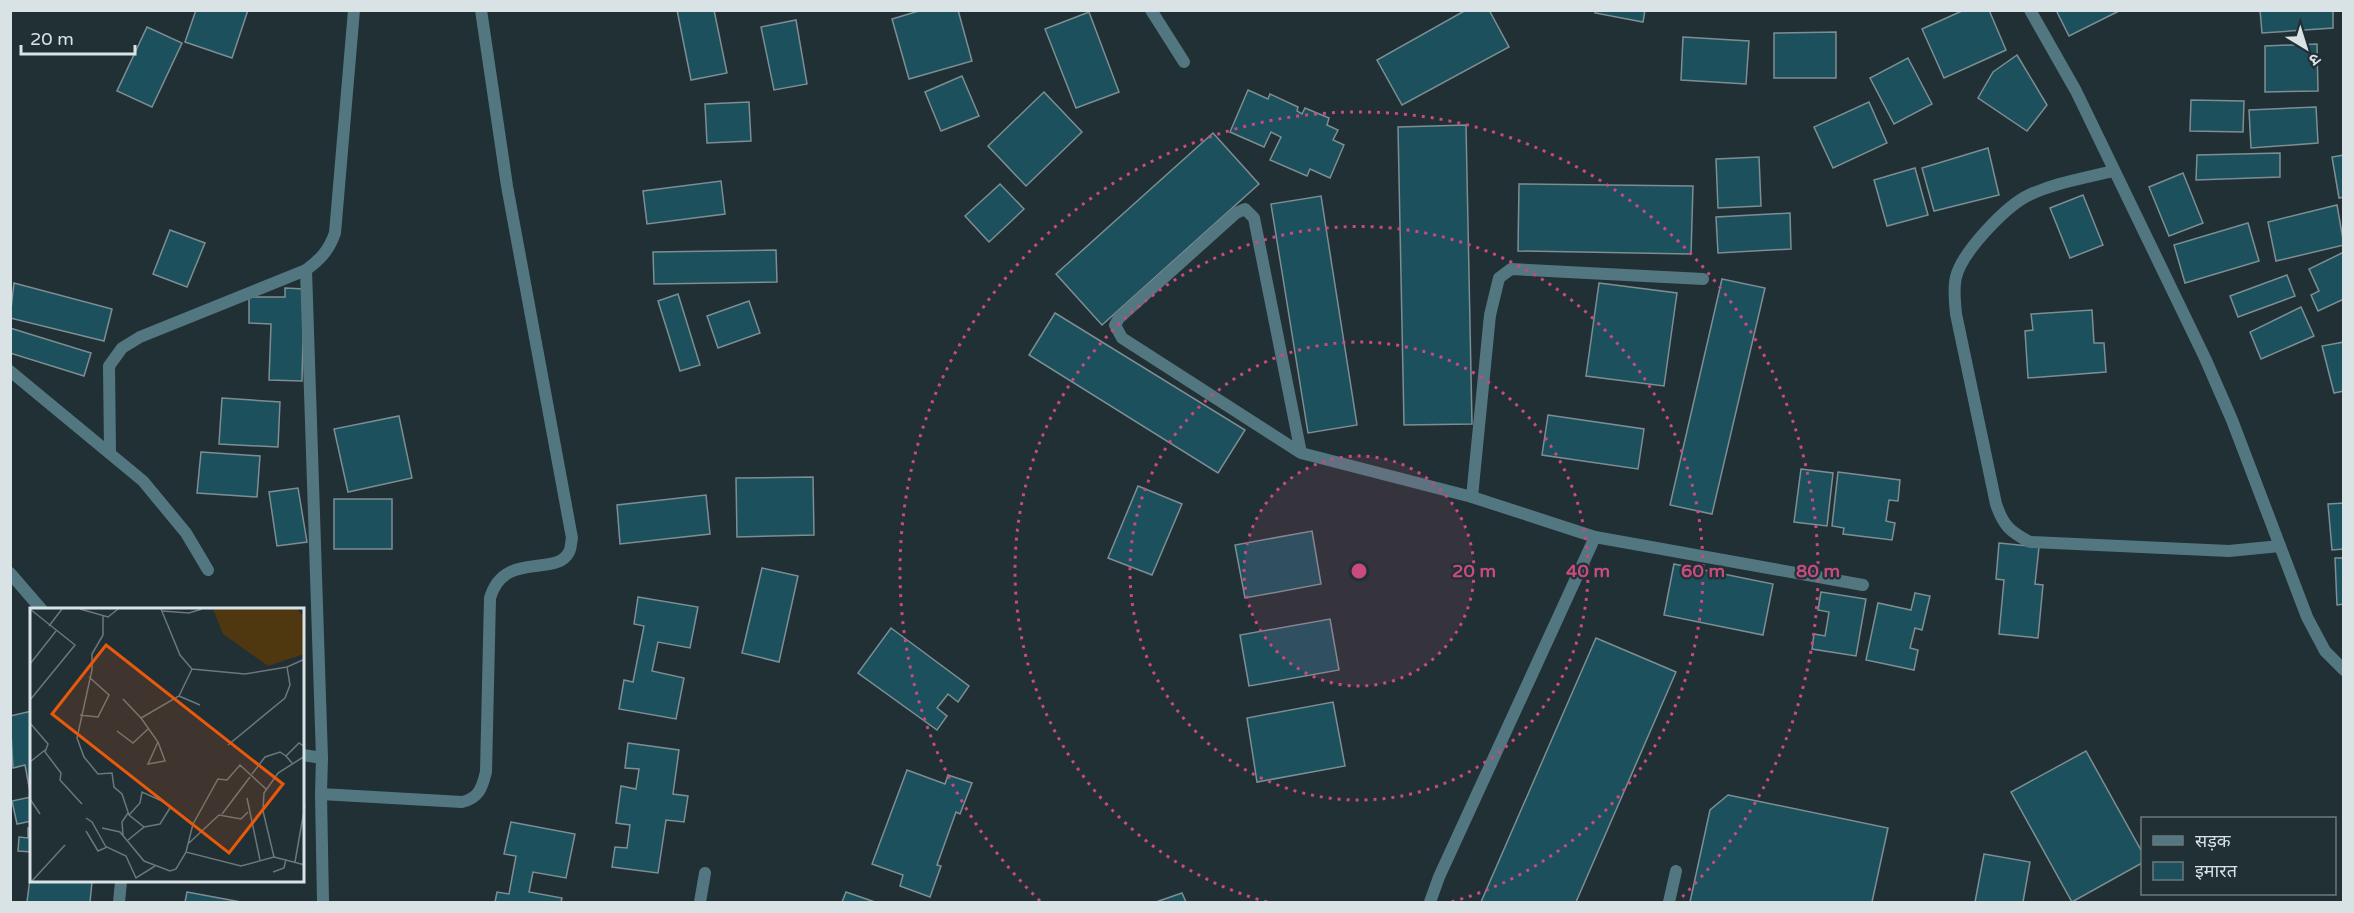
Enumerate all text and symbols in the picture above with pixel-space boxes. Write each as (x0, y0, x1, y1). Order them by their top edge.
scale bar (21, 18, 135, 56)
north arrow (2276, 18, 2336, 78)
text: 20 m (30, 28, 74, 50)
text: उ (2304, 48, 2324, 70)
text: 20 m (1452, 560, 1496, 582)
text: 40 m (1566, 560, 1610, 582)
text: 60 m (1681, 560, 1725, 582)
text: 80 m (1796, 560, 1840, 582)
centre of rings (1349, 561, 1369, 581)
inset map (30, 608, 304, 883)
legend (2141, 817, 2336, 895)
text: सड़क (2195, 830, 2232, 852)
text: इमारत (2195, 860, 2238, 882)

